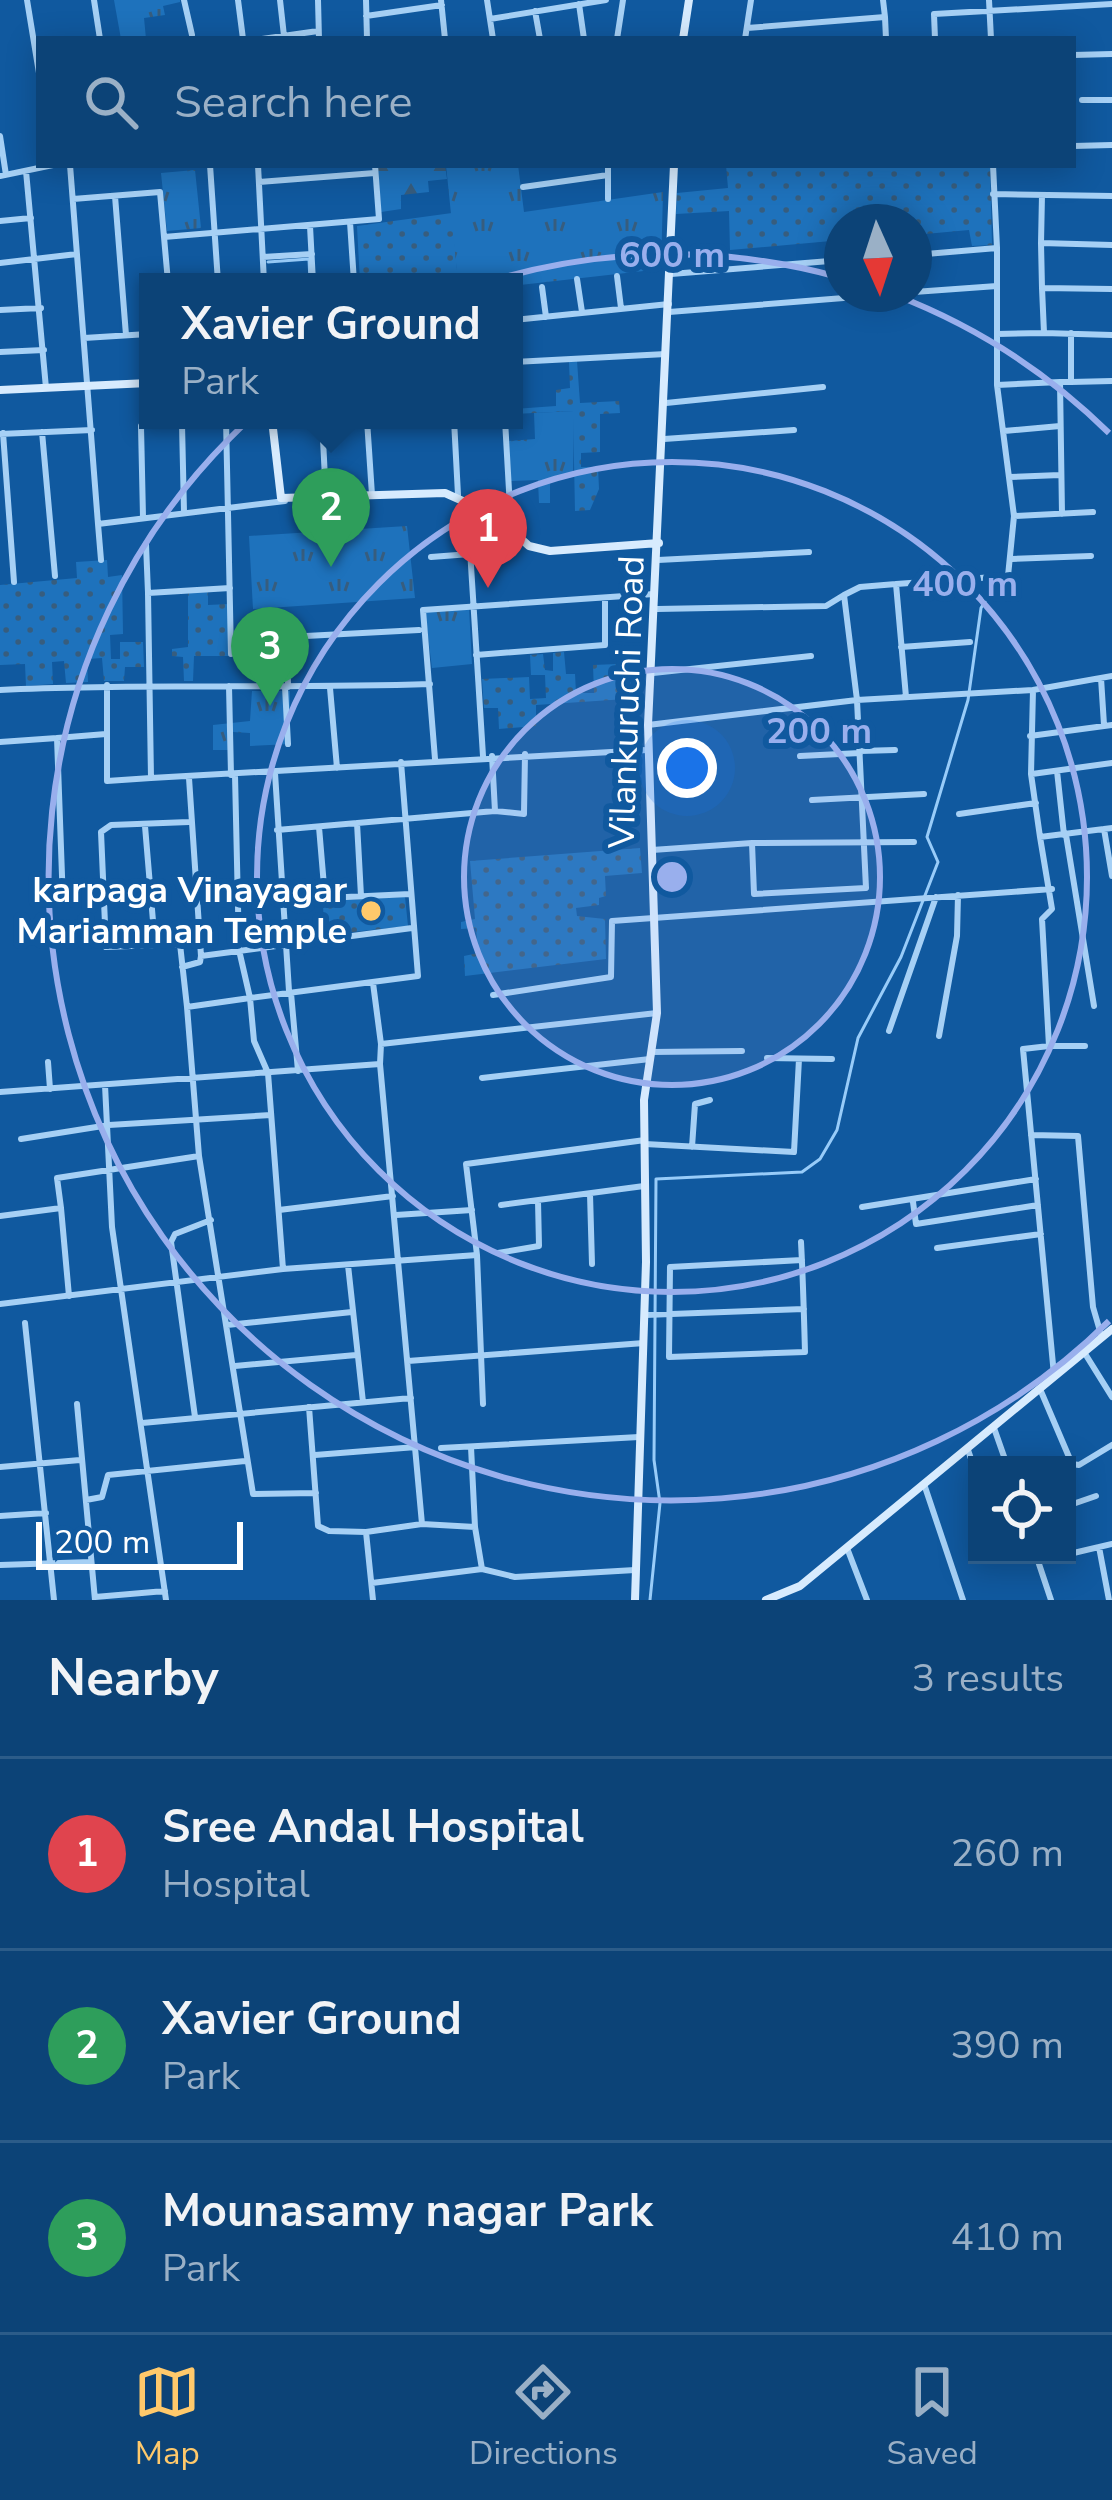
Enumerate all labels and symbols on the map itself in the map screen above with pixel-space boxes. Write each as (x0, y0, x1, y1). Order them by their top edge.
north arrow (824, 204, 932, 312)
text: 600 m (619, 231, 725, 280)
pin: 2 (292, 468, 370, 567)
pin: 1 (449, 489, 527, 588)
street label: Vilankuruchi Road (597, 555, 657, 850)
text: 400 m (912, 560, 1018, 609)
pin: 3 (231, 607, 309, 706)
text: 200 m (766, 707, 872, 756)
your location (657, 738, 717, 798)
centre of rings (651, 856, 693, 898)
place label: karpaga Vinayagar Mariamman Temple (16, 866, 347, 956)
marker: karpaga Vinayagar Mariamman Temple (358, 898, 384, 924)
scale bar (36, 1516, 243, 1569)

